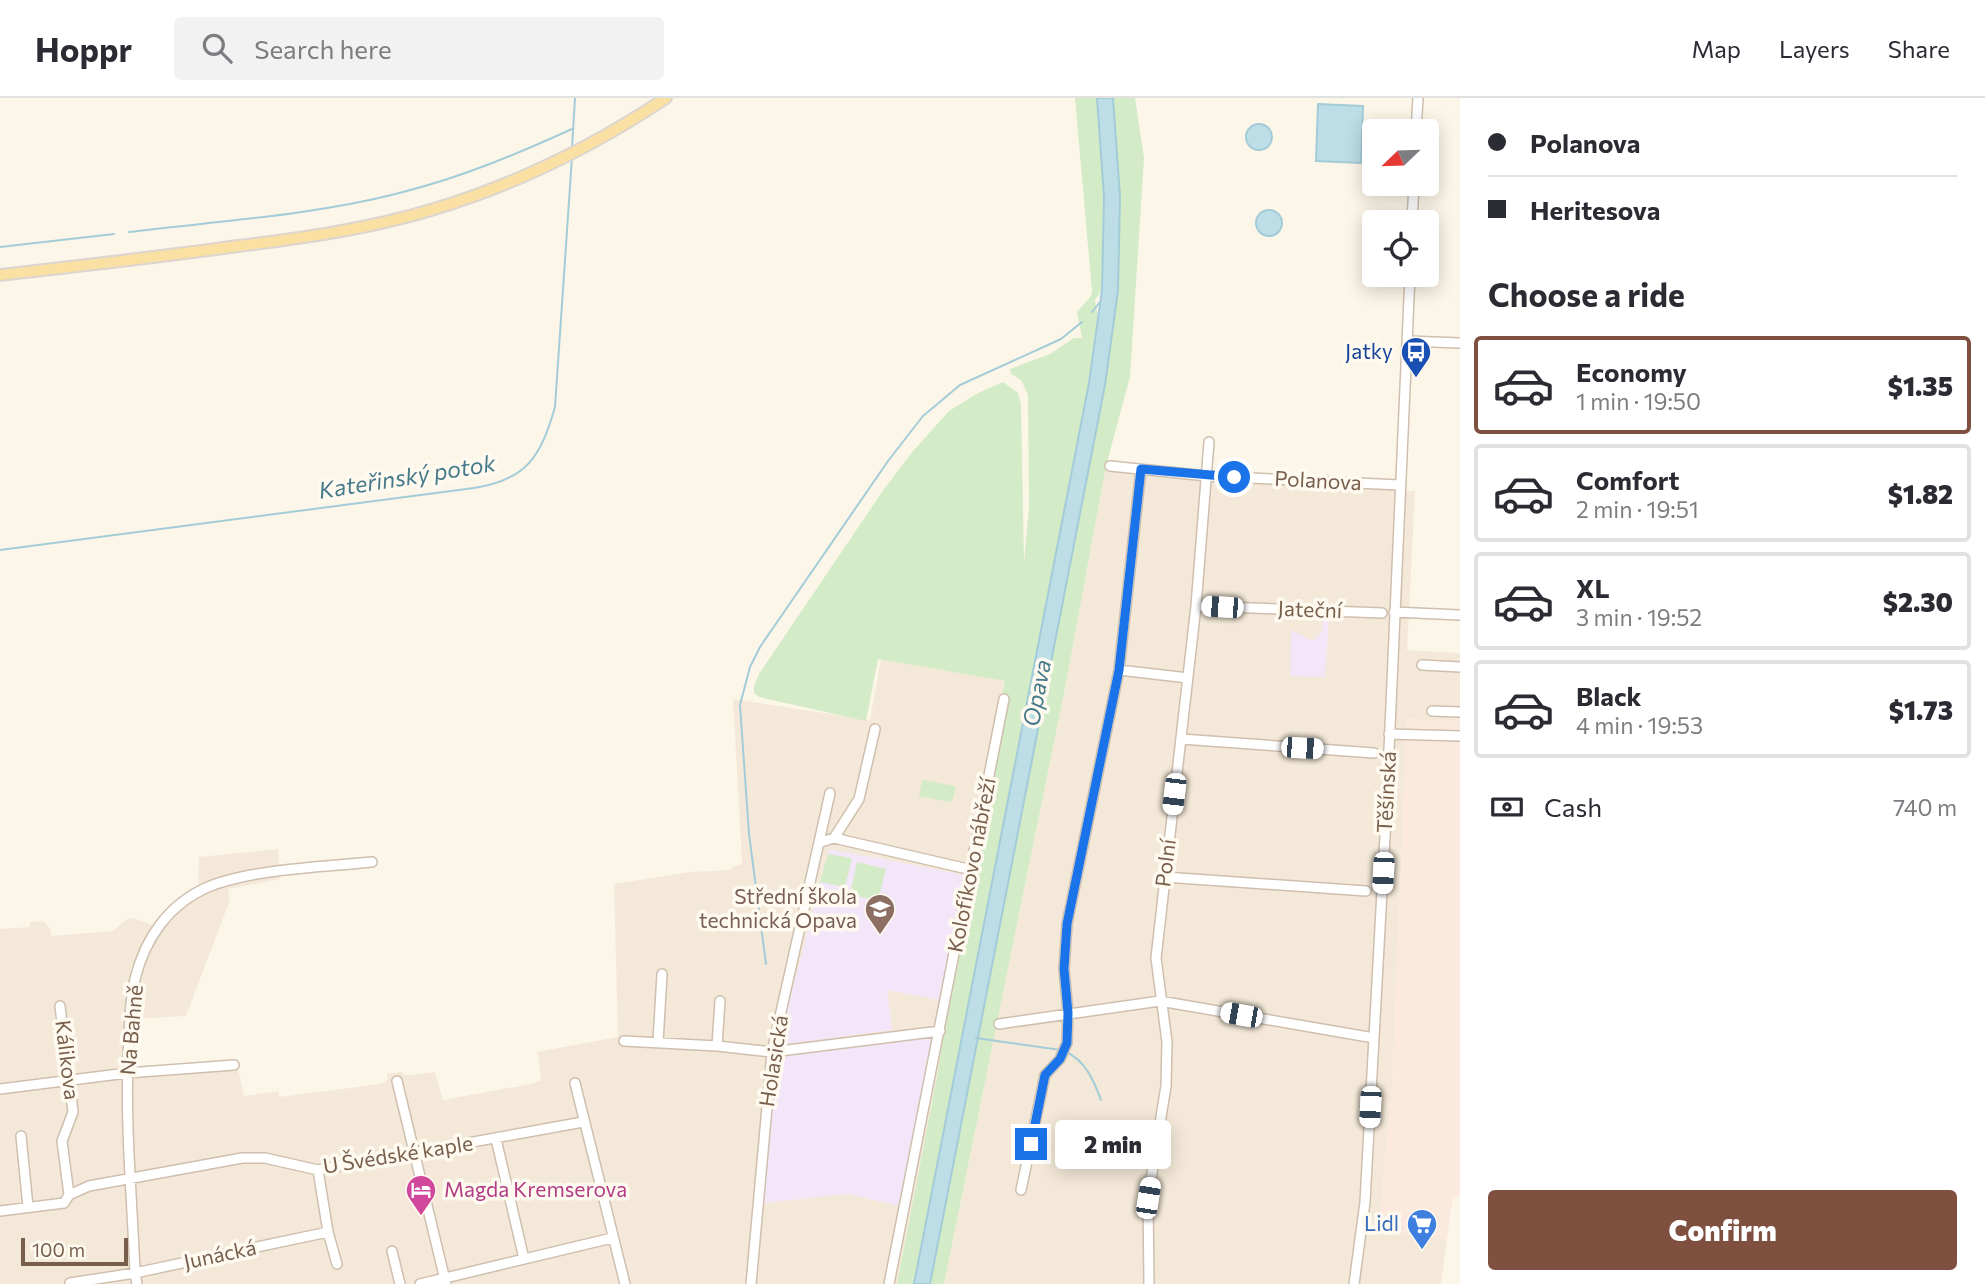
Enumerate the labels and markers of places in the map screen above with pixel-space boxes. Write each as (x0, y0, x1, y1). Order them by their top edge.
bus stop icon: Jatky (1399, 335, 1433, 379)
place label: Jatky (1345, 338, 1393, 363)
place label: Střední škola technická Opava (699, 883, 857, 932)
school or university icon: Střední škola technická Opava (863, 892, 897, 936)
hotel icon: Magda Kremserova (404, 1173, 438, 1217)
place label: Magda Kremserova (444, 1176, 627, 1201)
supermarket icon: Lidl (1405, 1207, 1439, 1251)
place label: Lidl (1364, 1210, 1399, 1235)

